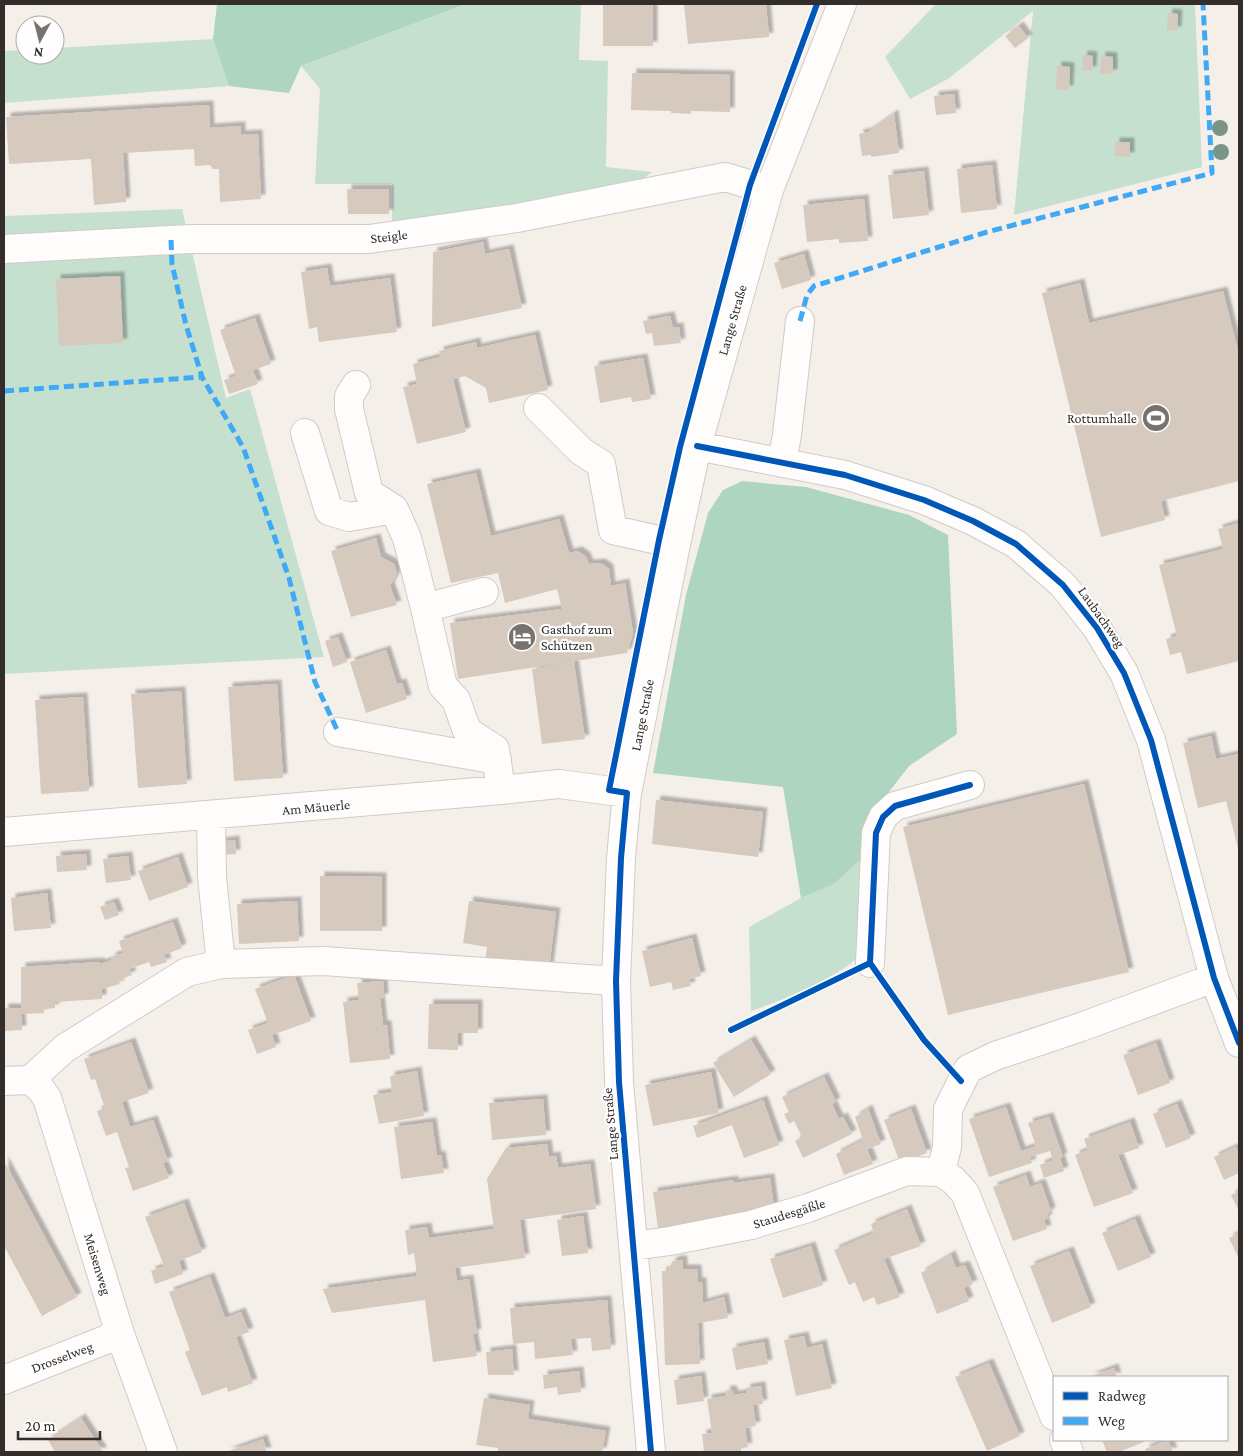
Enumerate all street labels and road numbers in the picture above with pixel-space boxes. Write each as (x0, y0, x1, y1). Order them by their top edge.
street label: Steigle (369, 226, 409, 246)
street label: Lange Straße (714, 283, 750, 357)
street label: Laubachweg (1075, 583, 1129, 651)
street label: Lange Straße (627, 678, 657, 752)
street label: Am Mäuerle (281, 796, 351, 818)
street label: Lange Straße (599, 1087, 621, 1161)
street label: Staudesgäßle (751, 1194, 827, 1232)
street label: Meisenweg (81, 1231, 115, 1297)
street label: Drosselweg (29, 1338, 95, 1376)

